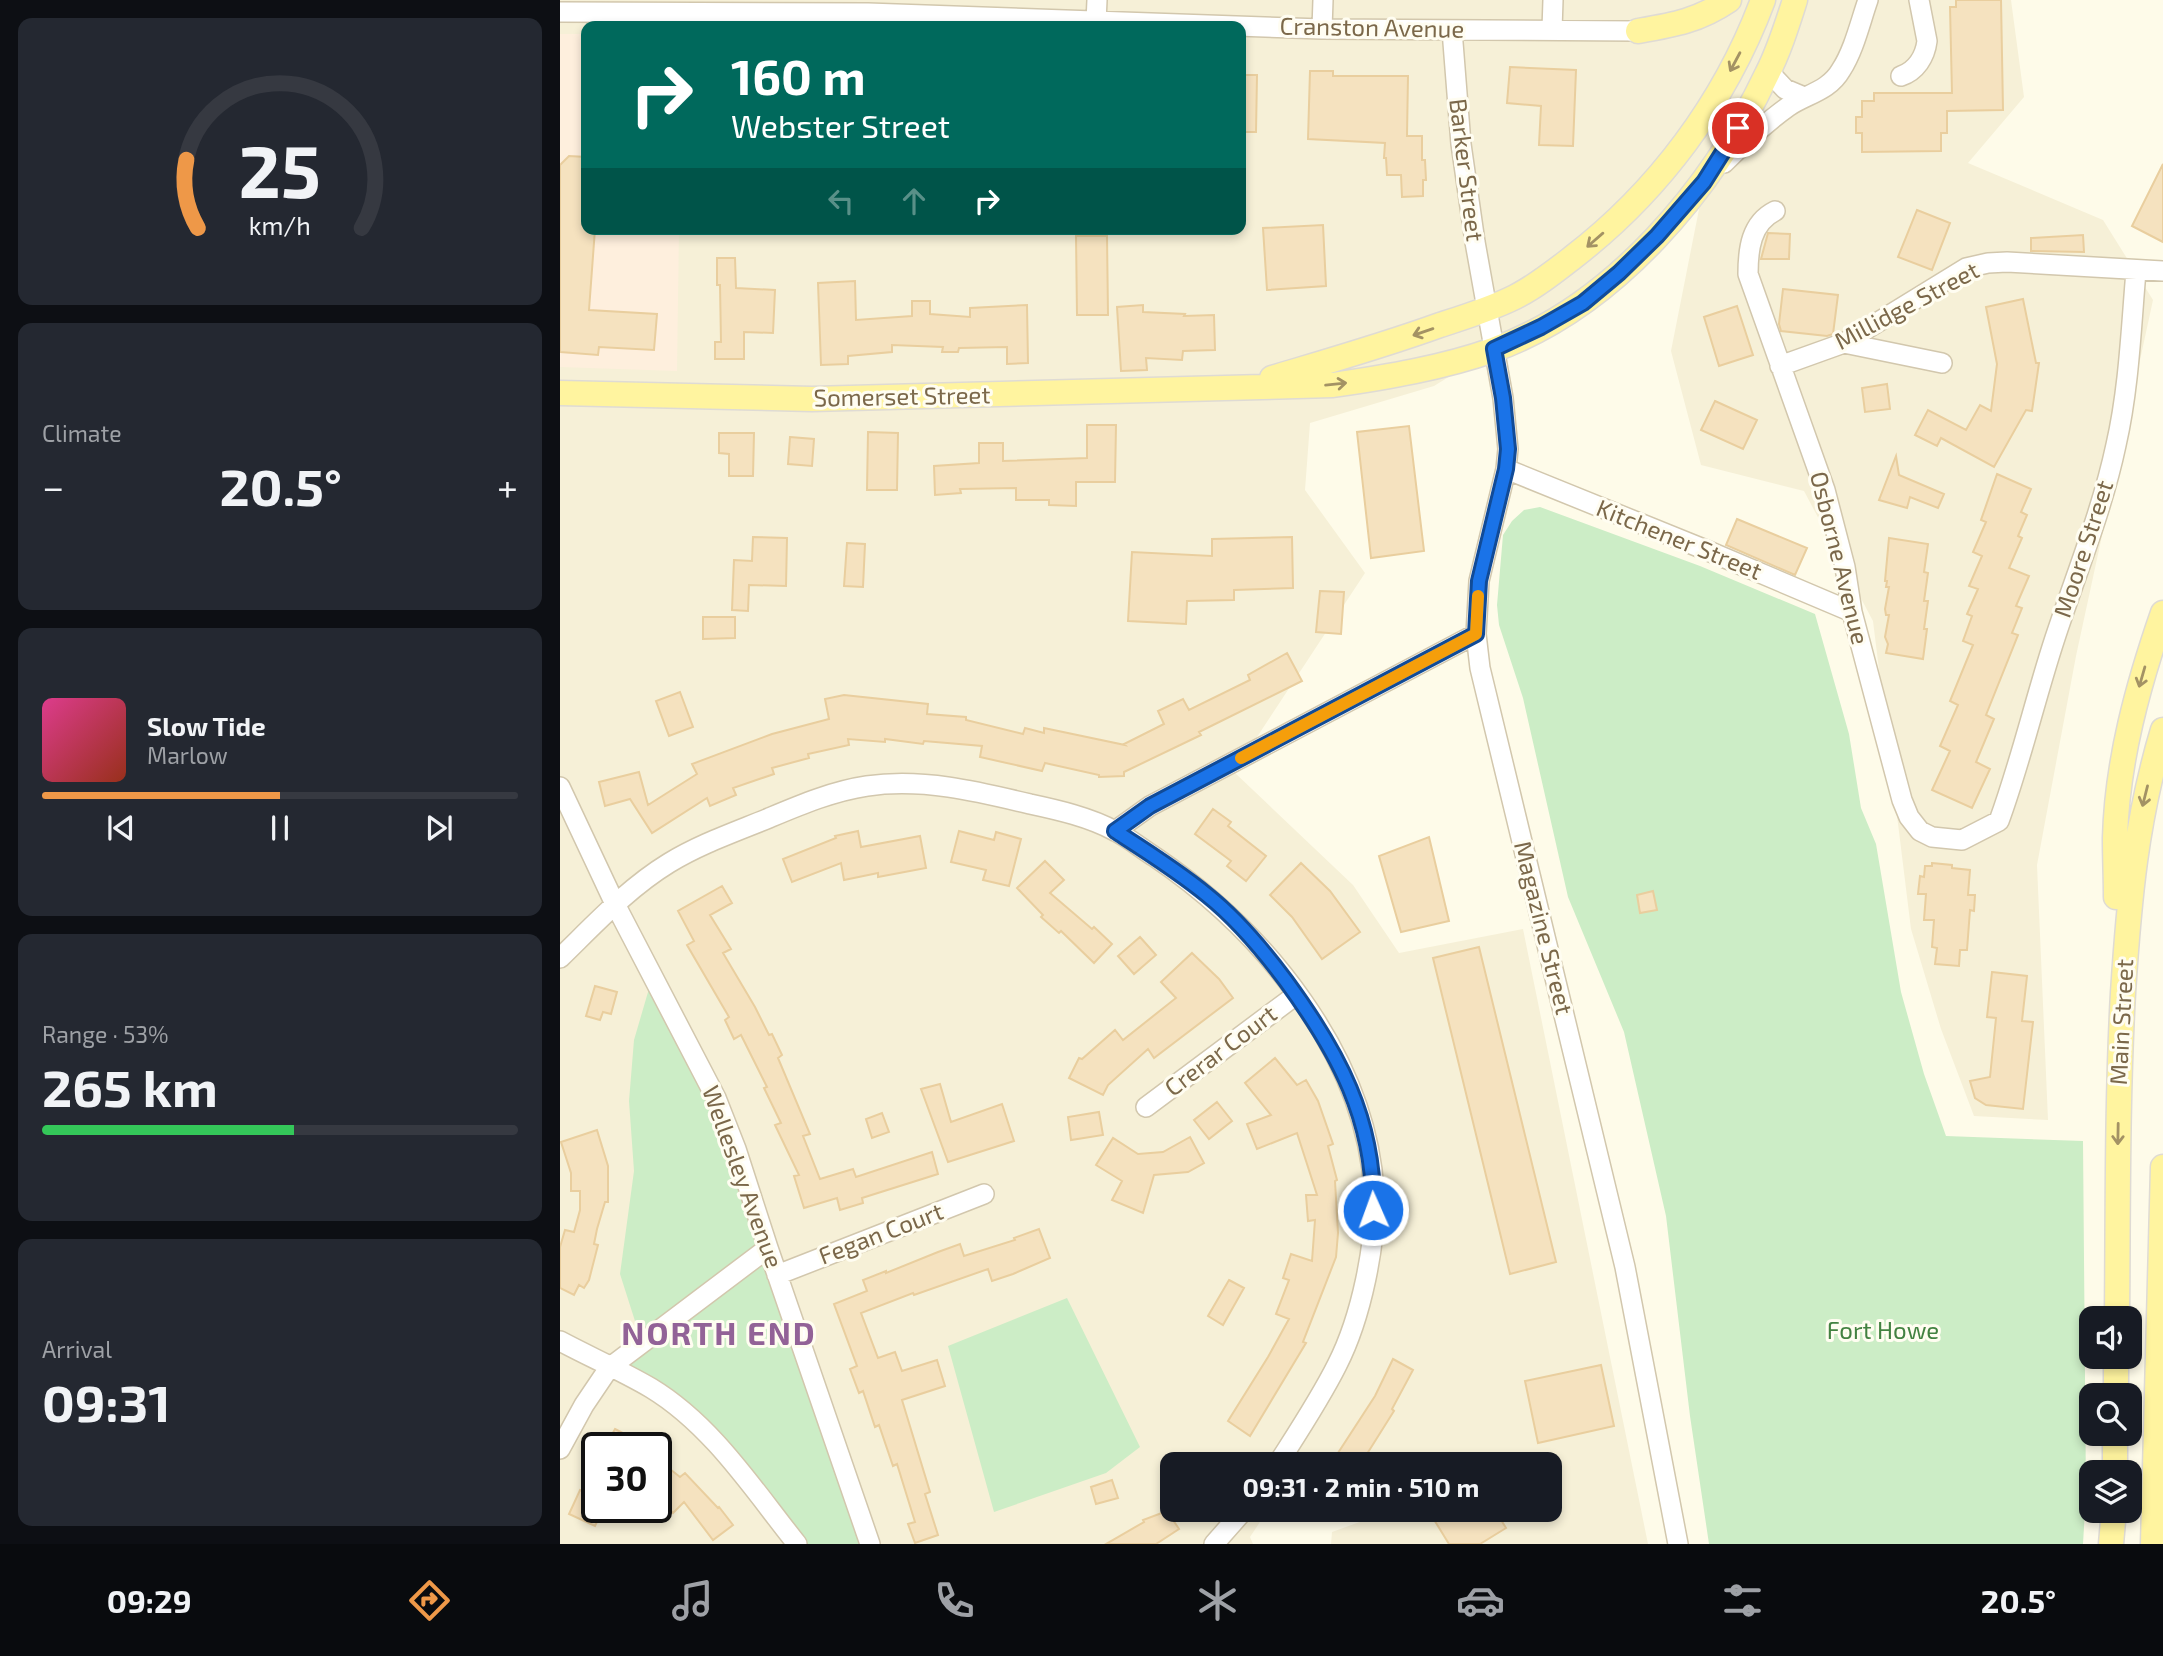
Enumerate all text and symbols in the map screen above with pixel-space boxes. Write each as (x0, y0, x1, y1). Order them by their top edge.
street label: Cranston Avenue (1280, 10, 1465, 43)
text: 160 m (731, 46, 866, 105)
icon: right (616, 49, 707, 140)
one-way arrow (1728, 52, 1742, 72)
street label: Barker Street (1444, 97, 1491, 243)
pin (1708, 98, 1768, 158)
text: Webster Street (731, 106, 950, 144)
icon: arrive (1719, 109, 1757, 147)
text: 25 (239, 125, 321, 213)
icon: left (822, 182, 860, 220)
icon: ahead (895, 182, 933, 220)
icon: right (968, 182, 1006, 220)
text: km/h (249, 209, 311, 239)
one-way arrow (1586, 232, 1604, 248)
street label: Millidge Street (1829, 255, 1983, 355)
one-way arrow (1412, 326, 1434, 339)
one-way arrow (1324, 378, 1347, 391)
street label: Somerset Street (813, 379, 991, 412)
text: Climate (42, 419, 122, 447)
text: 20.5° (219, 454, 342, 516)
text: − (42, 463, 64, 509)
text: + (497, 463, 518, 509)
street label: Osborne Avenue (1805, 468, 1876, 647)
street label: Moore Street (2047, 476, 2118, 621)
street label: Kitchener Street (1593, 492, 1767, 585)
one-way arrow (2134, 666, 2147, 688)
text: Slow Tide (147, 710, 266, 741)
text: Marlow (147, 741, 228, 769)
one-way arrow (2138, 784, 2151, 807)
icon: previous (102, 809, 140, 847)
icon: pause (261, 809, 299, 847)
icon: next (420, 809, 458, 847)
street label: Magazine Street (1509, 838, 1580, 1017)
street label: Main Street (2103, 958, 2138, 1086)
street label: Crerar Court (1158, 998, 1282, 1101)
text: Range · 53% (42, 1020, 169, 1048)
text: 265 km (42, 1055, 218, 1117)
street label: Wellesley Avenue (697, 1081, 790, 1272)
one-way arrow (2112, 1123, 2125, 1146)
position arrow (1336, 1173, 1410, 1247)
street label: Fegan Court (814, 1196, 947, 1270)
map controls (2079, 1306, 2142, 1523)
button: sound (2079, 1306, 2142, 1369)
district label: NORTH END (621, 1313, 817, 1351)
park label: Fort Howe (1827, 1315, 1939, 1344)
text: Arrival (42, 1335, 112, 1363)
text: 09:31 (42, 1370, 171, 1432)
button: search (2079, 1383, 2142, 1446)
speed limit sign: 30 (581, 1432, 672, 1523)
button: layers (2079, 1460, 2142, 1523)
text: 09:31 · 2 min · 510 m (1243, 1471, 1479, 1502)
icon: directions (405, 1576, 454, 1625)
icon: music (668, 1576, 717, 1625)
icon: phone (930, 1576, 979, 1625)
icon: climate (1193, 1576, 1242, 1625)
icon: car (1456, 1576, 1505, 1625)
icon: filters (1718, 1576, 1767, 1625)
text: 09:29 (107, 1581, 192, 1619)
text: 20.5° (1981, 1581, 2056, 1619)

